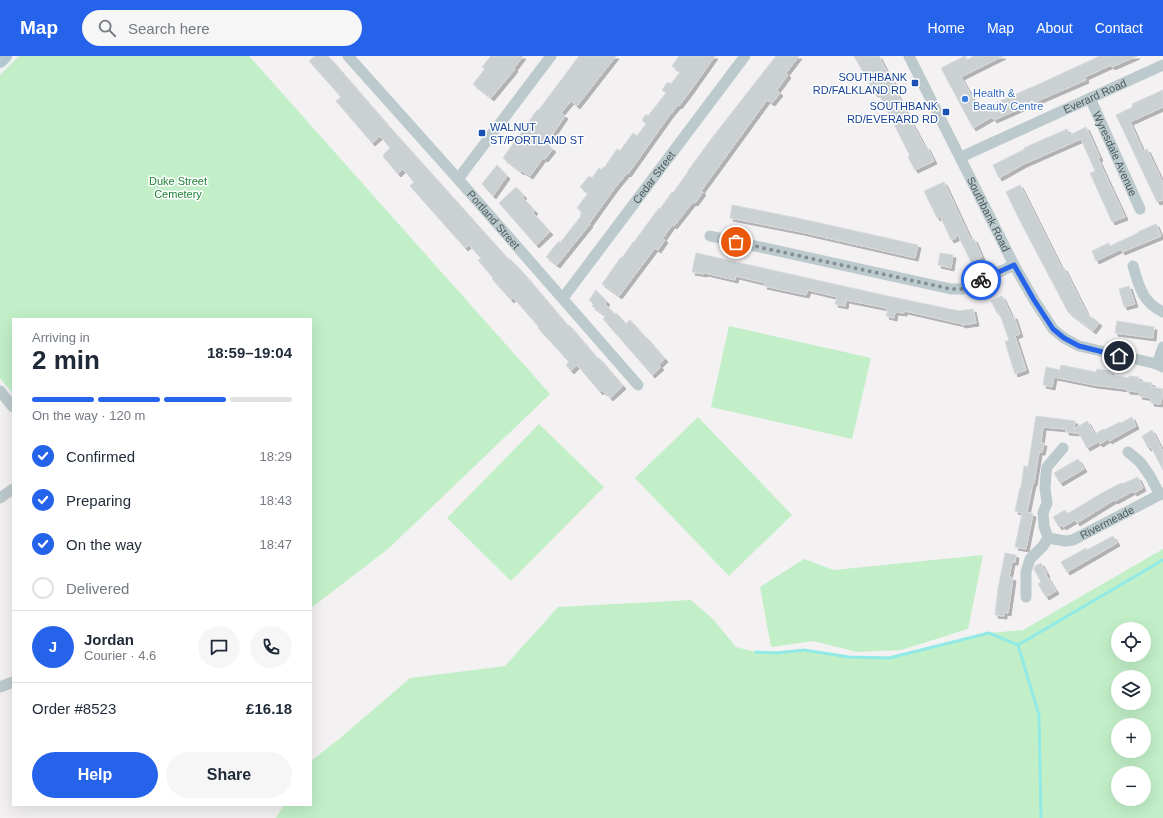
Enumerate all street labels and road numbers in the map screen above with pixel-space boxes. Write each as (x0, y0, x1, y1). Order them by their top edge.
street label: Everard Road (1061, 77, 1128, 116)
street label: Wyresdale Avenue (1091, 109, 1139, 198)
street label: Cedar Street (630, 149, 677, 206)
street label: Southbank Road (965, 175, 1012, 254)
street label: Portland Street (465, 188, 522, 251)
street label: Rivermeade (1078, 503, 1136, 541)

